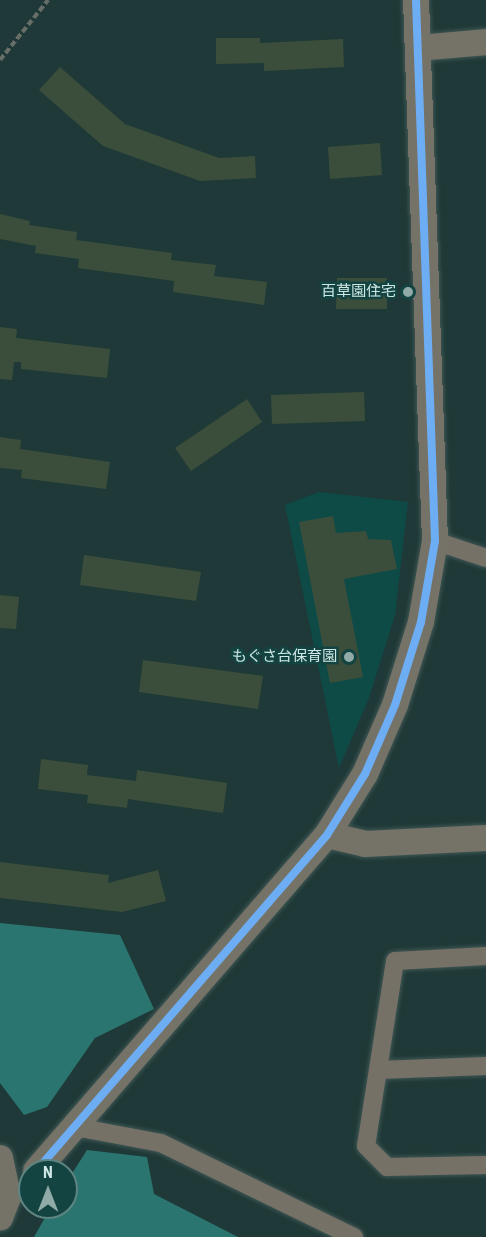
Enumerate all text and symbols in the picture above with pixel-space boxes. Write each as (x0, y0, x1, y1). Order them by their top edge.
place label: 百草園住宅 (321, 283, 396, 301)
marker: 百草園住宅 (401, 285, 415, 299)
place label: もぐさ台保育園 (232, 648, 337, 666)
marker: もぐさ台保育園 (342, 650, 356, 664)
north arrow (18, 1159, 78, 1219)
text: N (43, 1163, 53, 1182)

